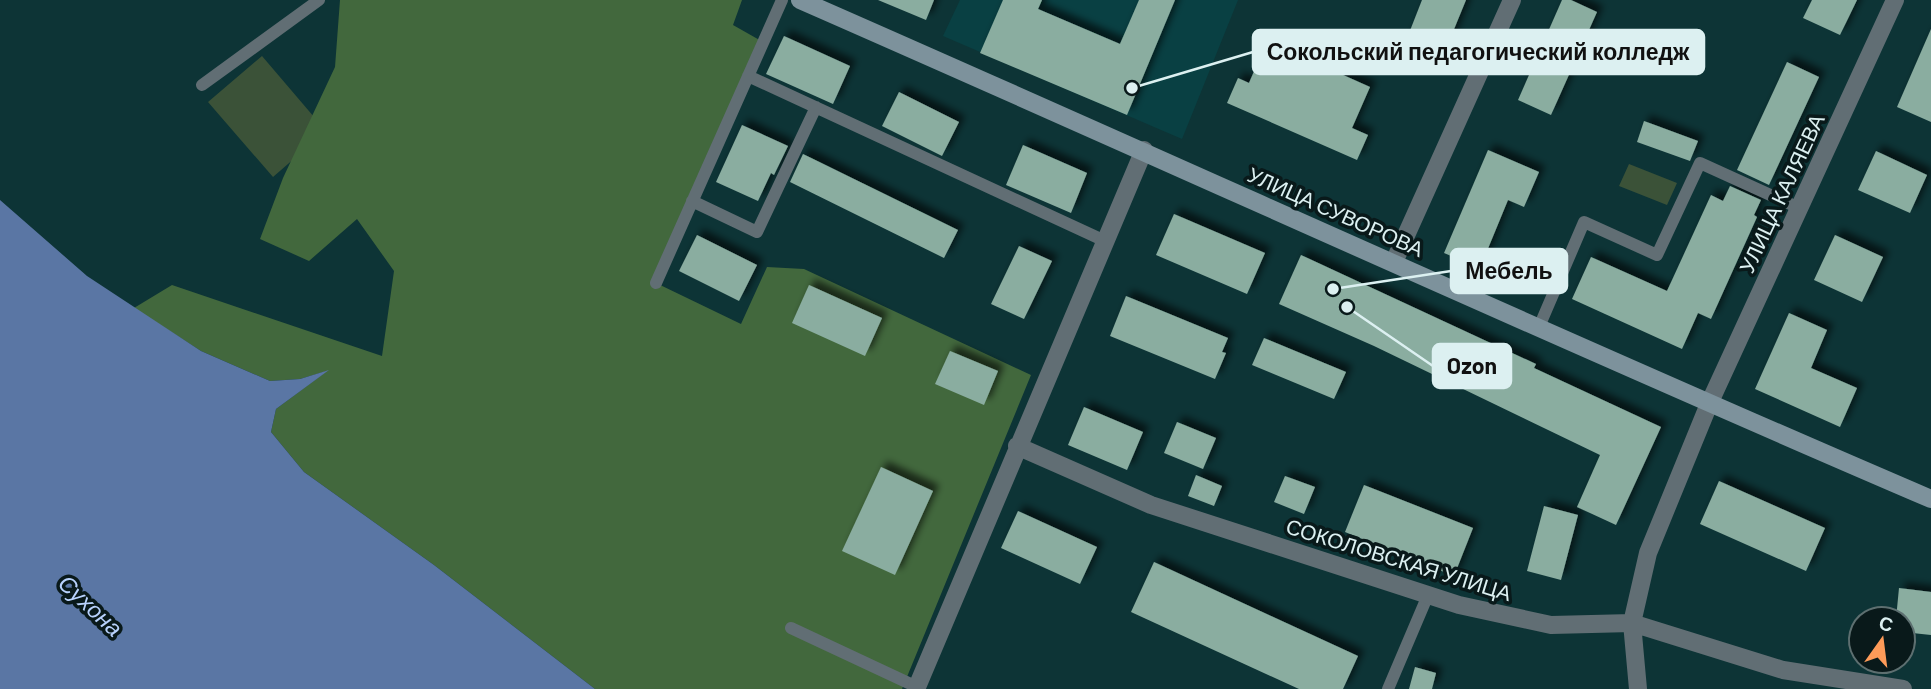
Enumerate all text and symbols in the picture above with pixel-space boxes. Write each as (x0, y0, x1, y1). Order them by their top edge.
callout: Сокольский педагогический колледж (1253, 30, 1704, 74)
text: Сокольский педагогический колледж (1267, 37, 1690, 65)
street label: УЛИЦА КАЛЯЕВА (1733, 110, 1829, 276)
street label: УЛИЦА СУВОРОВА (1244, 161, 1428, 261)
callout: Мебель (1451, 249, 1567, 293)
text: Мебель (1465, 256, 1553, 284)
callout: Ozon (1433, 344, 1511, 388)
text: Ozon (1447, 351, 1497, 379)
street label: СОКОЛОВСКАЯ УЛИЦА (1283, 513, 1515, 605)
water label: Сухона (53, 568, 129, 642)
north arrow (1847, 605, 1917, 675)
text: С (1877, 610, 1896, 636)

